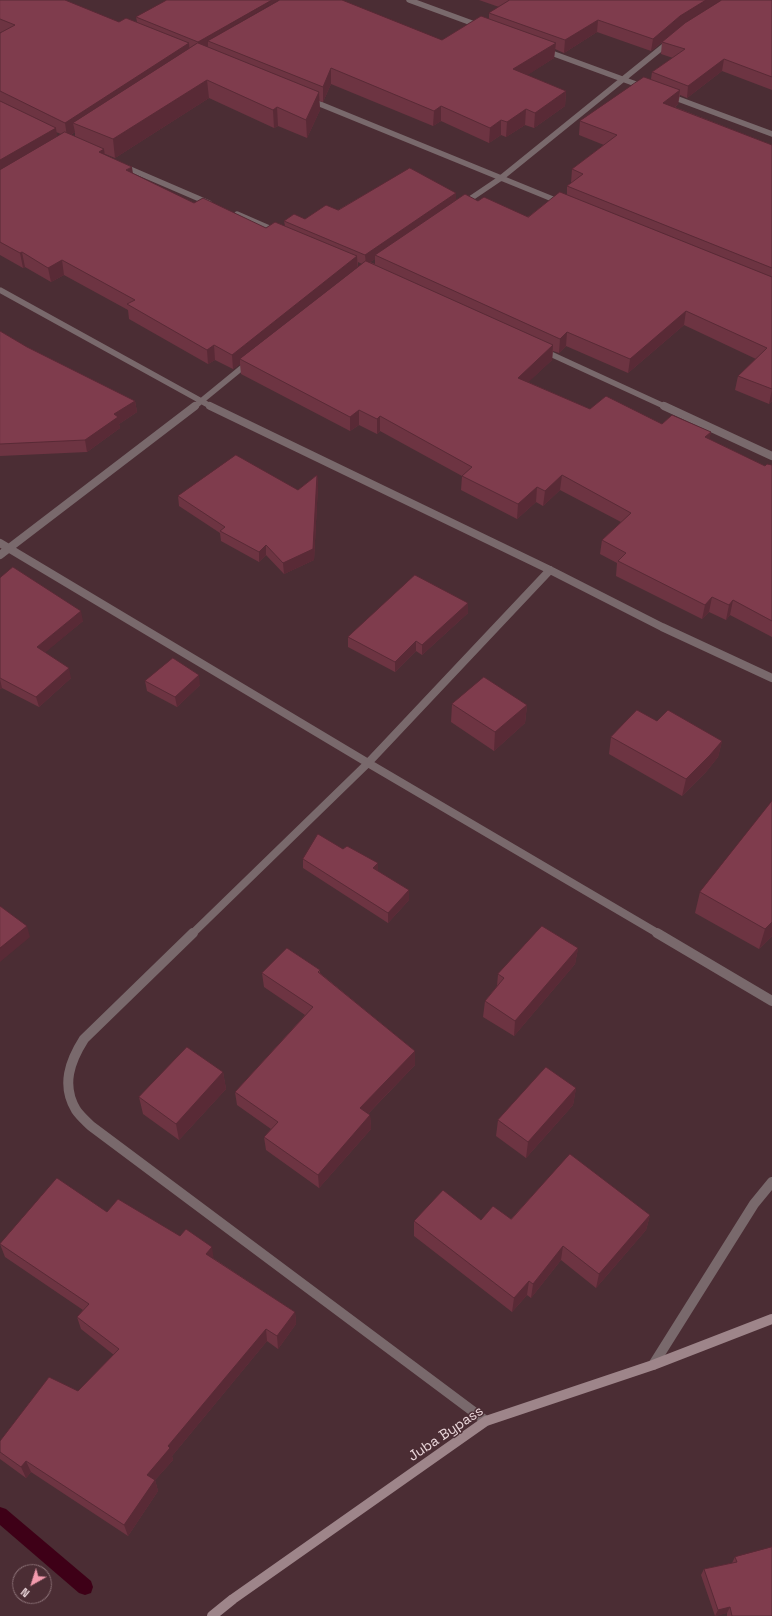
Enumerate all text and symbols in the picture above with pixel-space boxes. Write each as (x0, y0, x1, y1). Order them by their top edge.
street label: Juba Bypass (405, 1403, 487, 1465)
north arrow (12, 1564, 52, 1604)
text: N (18, 1585, 32, 1600)

